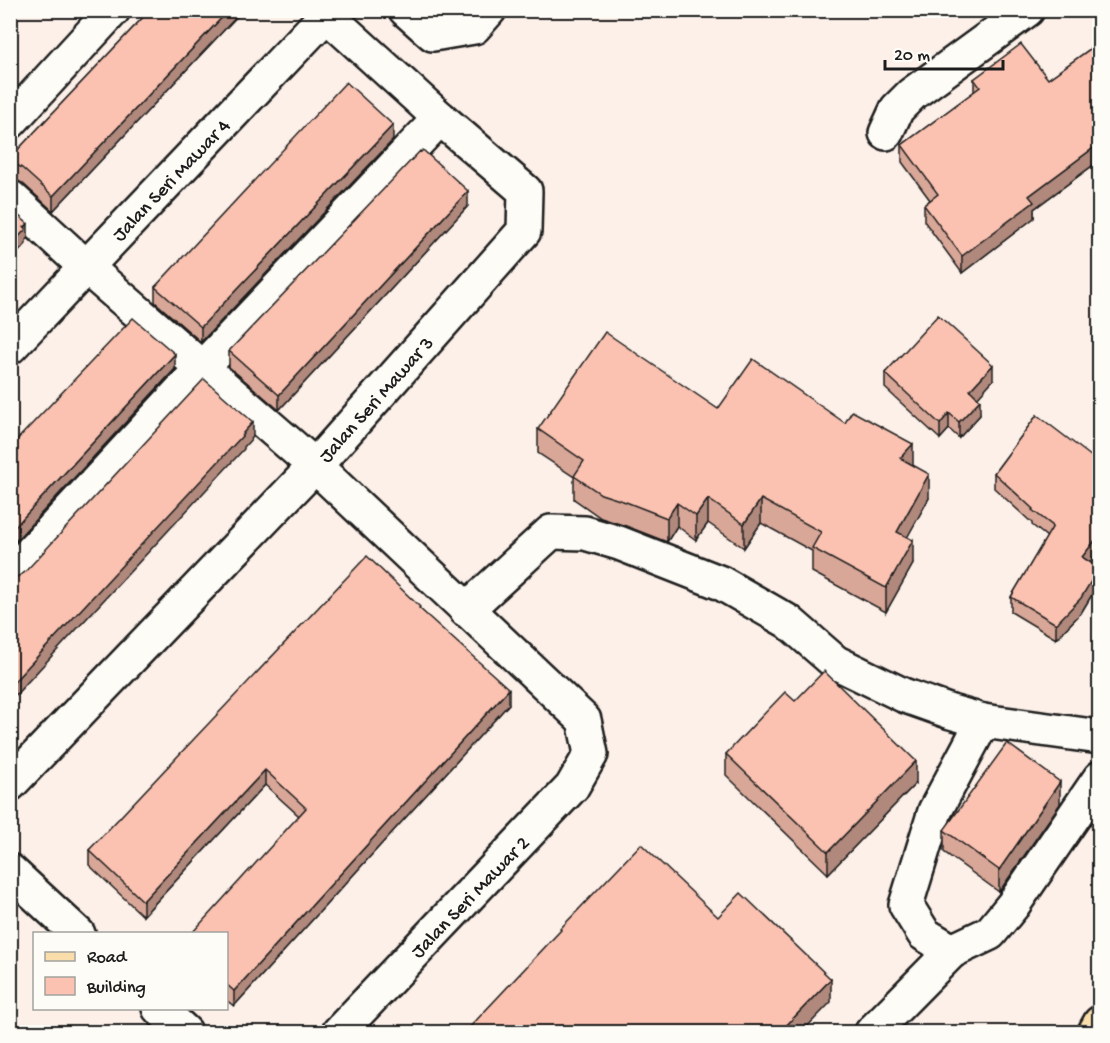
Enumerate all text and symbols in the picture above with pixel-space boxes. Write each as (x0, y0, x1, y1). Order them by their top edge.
scale bar (885, 33, 1004, 71)
text: 20 m (894, 46, 930, 67)
street label: Jalan Seri Mawar 4 (109, 115, 236, 247)
street label: Jalan Seri Mawar 3 (316, 333, 440, 469)
street label: Jalan Seri Mawar 2 (408, 833, 536, 964)
legend (33, 932, 228, 1010)
text: Road (87, 948, 128, 969)
text: Building (86, 978, 146, 999)

